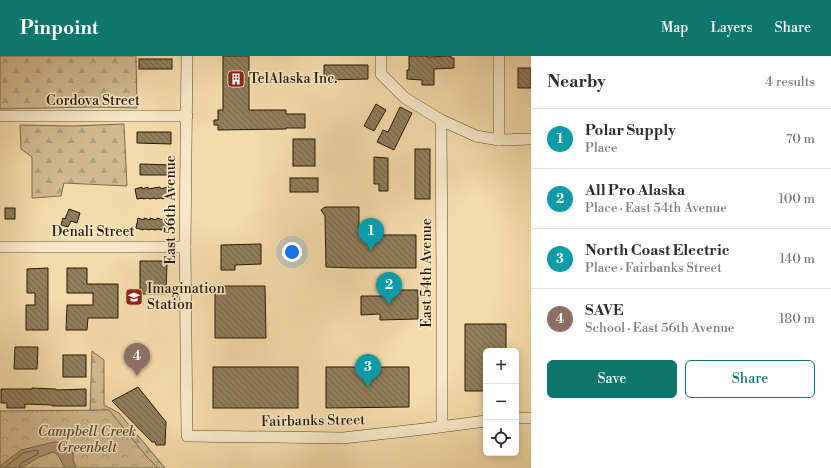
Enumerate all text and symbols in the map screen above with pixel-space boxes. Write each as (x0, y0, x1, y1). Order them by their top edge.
text: Pinpoint (20, 16, 99, 40)
text: Map (661, 19, 688, 37)
text: Layers (710, 19, 753, 37)
text: Share (775, 19, 811, 37)
building icon: TelAlaska Inc. (226, 69, 246, 89)
place label: TelAlaska Inc. (249, 70, 337, 88)
text: Nearby (547, 71, 606, 93)
text: 4 results (765, 74, 815, 90)
street label: Cordova Street (46, 92, 140, 110)
text: Polar Supply (585, 121, 676, 140)
text: 1 (557, 131, 563, 147)
text: 70 m (786, 131, 815, 147)
text: Place (585, 140, 617, 156)
street label: East 56th Avenue (162, 155, 180, 265)
text: All Pro Alaska (585, 181, 685, 200)
text: 2 (556, 191, 564, 207)
text: 100 m (779, 191, 815, 207)
text: Place · East 54th Avenue (585, 200, 727, 216)
pin: 1 (358, 218, 384, 251)
street label: East 54th Avenue (418, 218, 436, 328)
street label: Denali Street (51, 223, 135, 241)
text: North Coast Electric (585, 241, 730, 260)
your location (282, 242, 302, 262)
text: 3 (556, 251, 564, 267)
text: 140 m (779, 251, 815, 267)
text: Place · Fairbanks Street (585, 260, 722, 276)
pin: 2 (376, 272, 402, 305)
place label: Imagination Station (147, 280, 225, 314)
school or university icon: Imagination Station (124, 287, 144, 307)
text: SAVE (585, 301, 623, 320)
text: 4 (556, 311, 564, 327)
text: 180 m (779, 311, 815, 327)
text: School · East 56th Avenue (585, 320, 734, 336)
pin: 4 (124, 343, 150, 376)
map controls (483, 348, 519, 456)
button: + (483, 348, 519, 384)
pin: 3 (355, 354, 381, 387)
button: Save (547, 360, 677, 398)
button: Share (685, 360, 815, 398)
button: − (483, 384, 519, 420)
street label: Fairbanks Street (261, 411, 365, 431)
button: locate (483, 420, 519, 456)
park label: Campbell Creek Greenbelt (38, 423, 136, 457)

